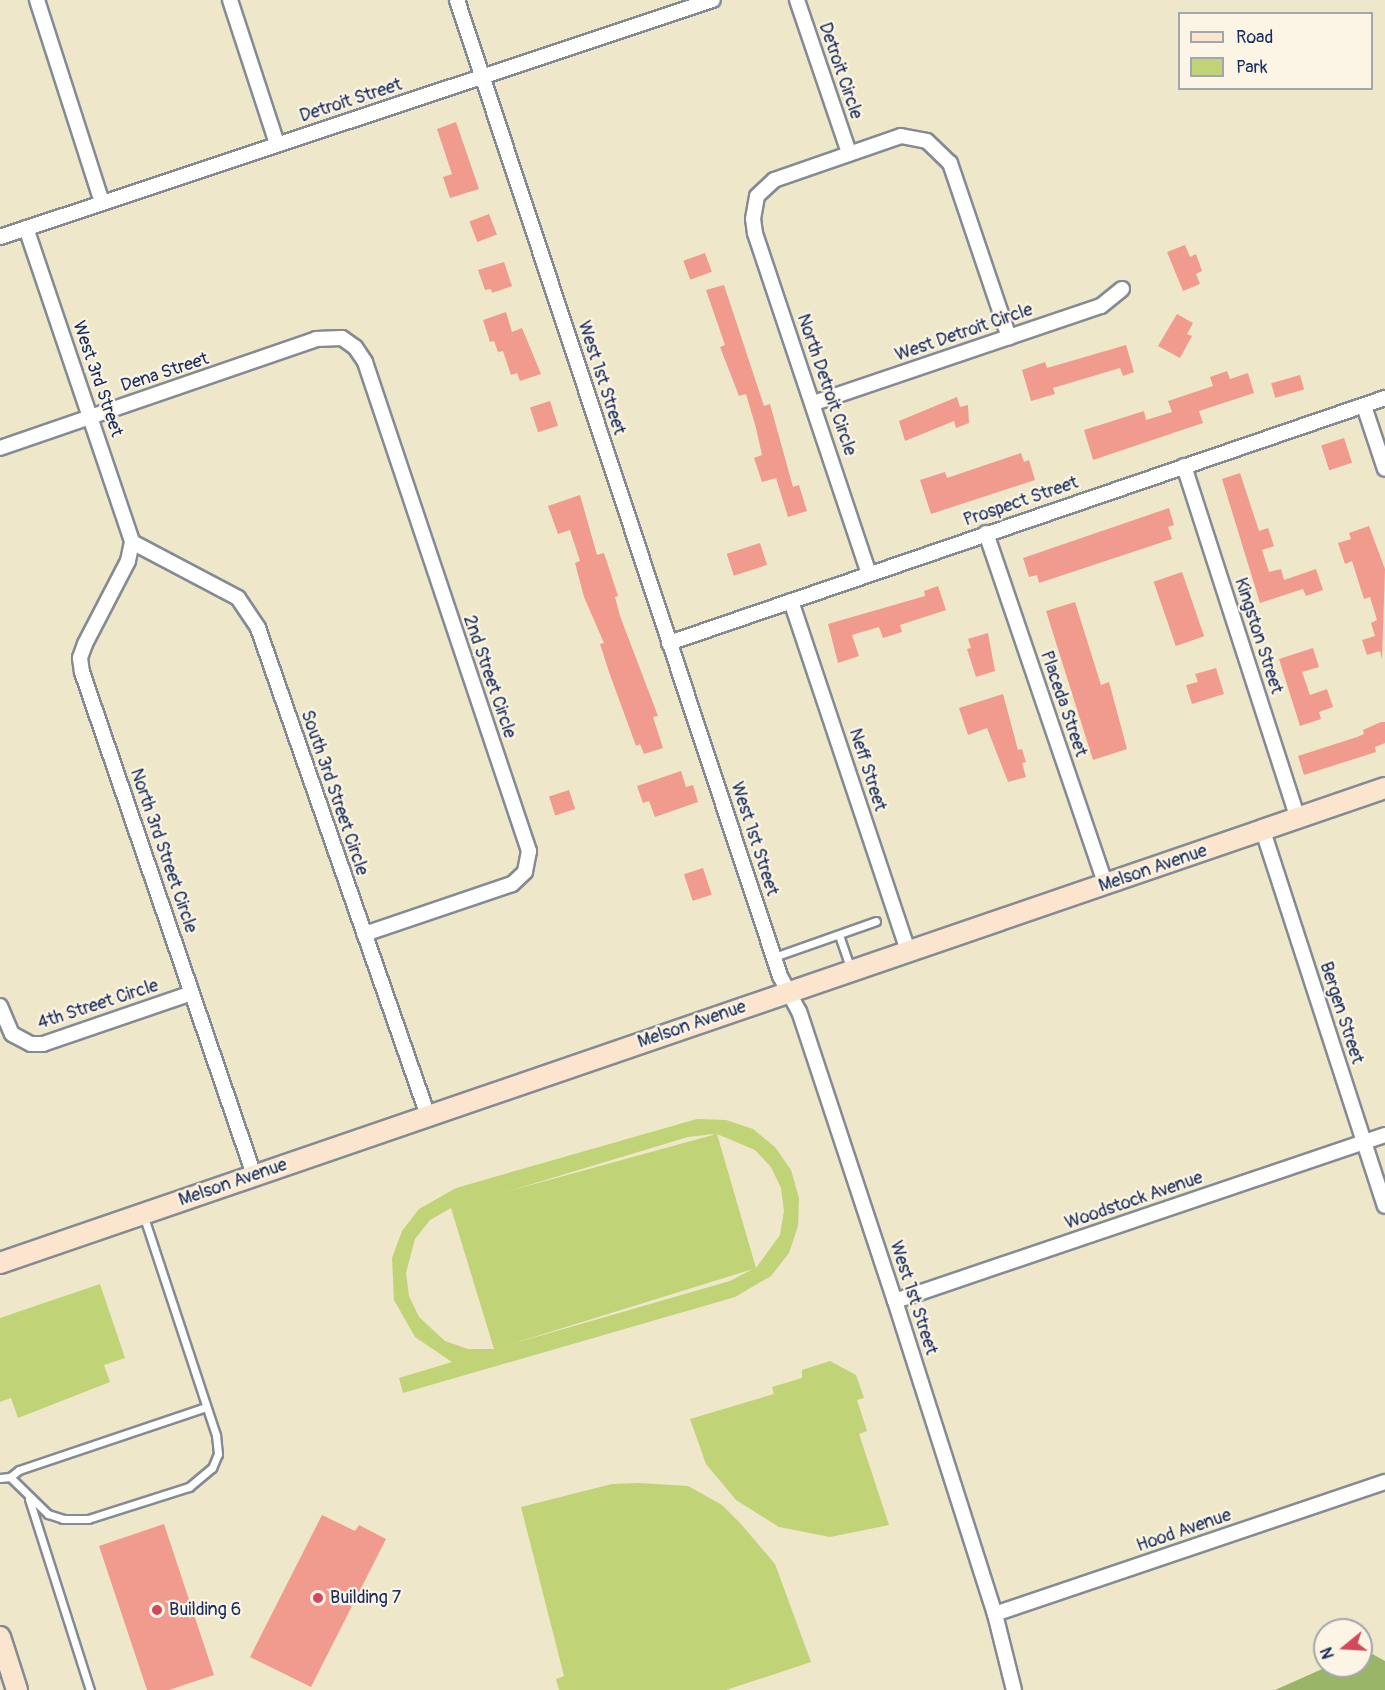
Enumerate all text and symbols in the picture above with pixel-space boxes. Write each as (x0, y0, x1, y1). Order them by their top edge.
legend (1178, 12, 1373, 90)
street label: Detroit Circle (813, 20, 867, 122)
text: Road (1236, 26, 1273, 49)
text: Park (1236, 56, 1268, 79)
street label: Detroit Street (297, 74, 405, 128)
street label: West Detroit Circle (892, 299, 1036, 367)
street label: North Detroit Circle (792, 311, 860, 459)
street label: West 3rd Street (67, 318, 127, 440)
street label: West 1st Street (572, 318, 630, 438)
street label: Dena Street (118, 349, 212, 397)
street label: Prospect Street (961, 472, 1081, 532)
street label: Kingston Street (1229, 575, 1287, 697)
street label: 2nd Street Circle (458, 613, 520, 741)
street label: Placeda Street (1035, 648, 1091, 760)
street label: South 3rd Street Circle (296, 708, 372, 878)
street label: Neff Street (844, 726, 890, 814)
street label: North 3rd Street Circle (125, 766, 201, 936)
street label: West 1st Street (725, 779, 783, 899)
street label: Melson Avenue (1096, 840, 1210, 898)
street label: Bergen Street (1314, 959, 1368, 1067)
street label: 4th Street Circle (35, 975, 161, 1035)
street label: Melson Avenue (635, 996, 749, 1054)
street label: Melson Avenue (176, 1154, 290, 1212)
street label: Woodstock Avenue (1062, 1167, 1206, 1235)
street label: West 1st Street (884, 1238, 942, 1358)
street label: Hood Avenue (1134, 1505, 1234, 1557)
place label: Building 7 (330, 1587, 401, 1609)
marker: Building 7 (311, 1591, 325, 1605)
place label: Building 6 (169, 1599, 241, 1621)
marker: Building 6 (150, 1603, 164, 1617)
north arrow (1313, 1618, 1373, 1678)
text: N (1317, 1645, 1339, 1661)

